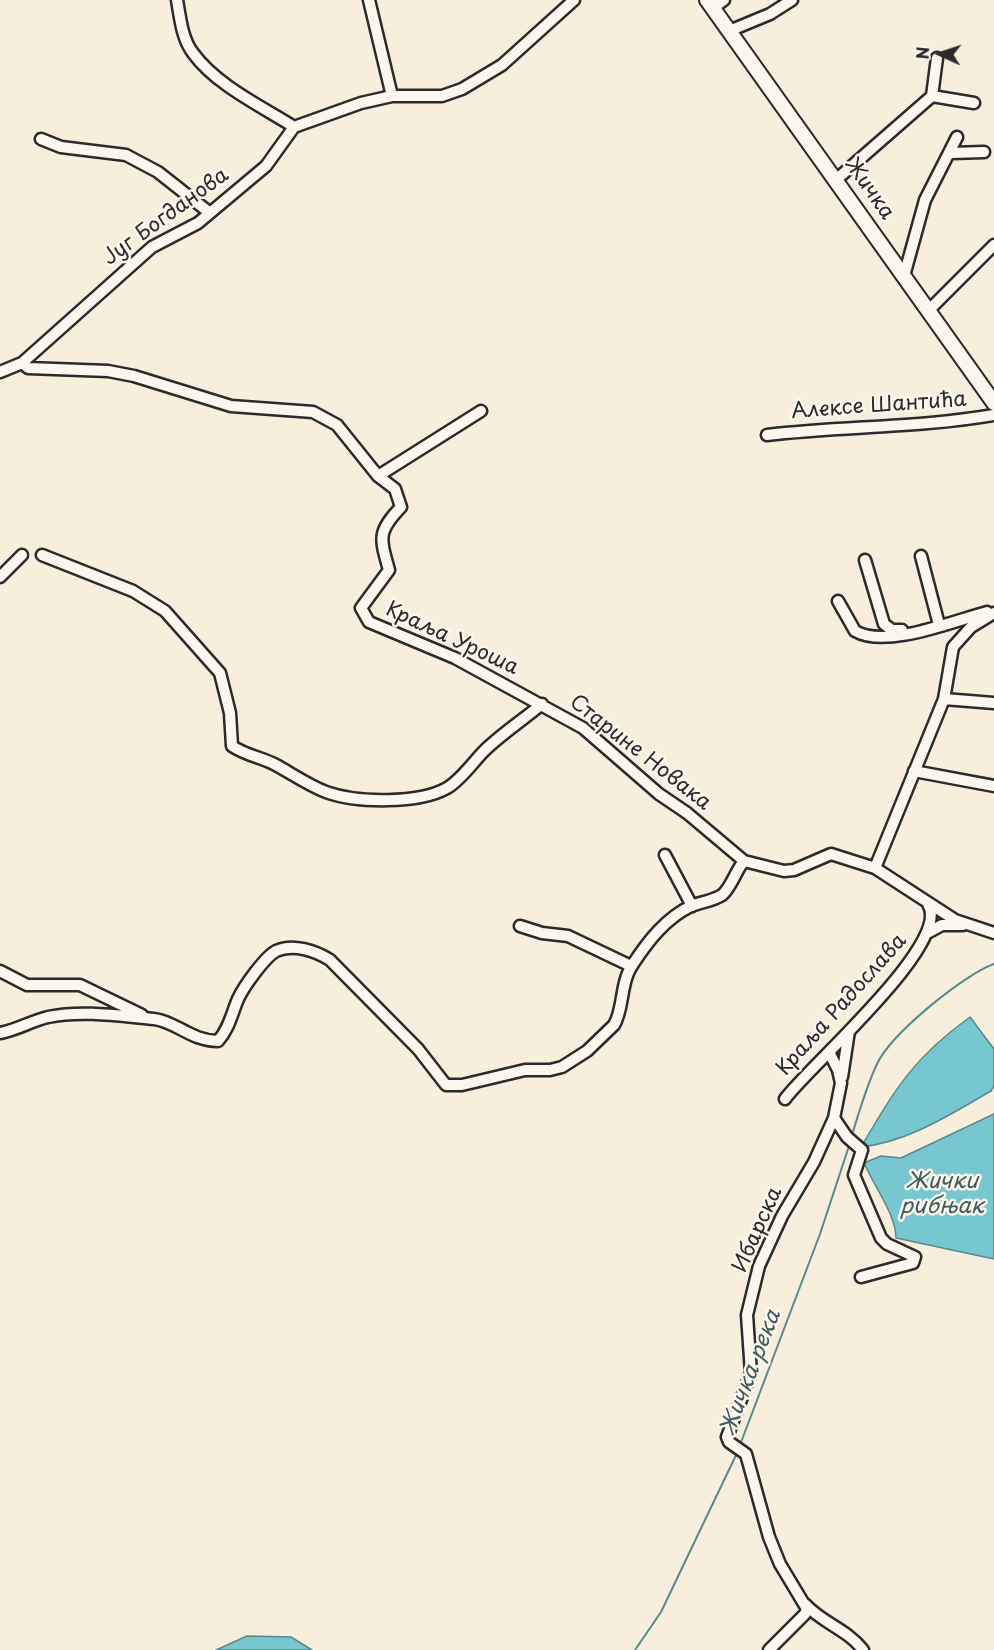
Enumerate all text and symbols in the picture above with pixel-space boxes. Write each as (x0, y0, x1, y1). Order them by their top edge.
north arrow (910, 24, 970, 84)
text: N (910, 46, 934, 60)
street label: Жичка (839, 153, 899, 225)
street label: Југ Богданова (98, 163, 234, 271)
street label: Алексе Шантића (791, 387, 967, 425)
street label: Краља Уроша (382, 597, 522, 681)
street label: Старине Новака (564, 690, 716, 816)
street label: Краља Радослава (772, 929, 912, 1081)
water label: Жички рибњак (900, 1169, 984, 1220)
street label: Ибарска (728, 1183, 788, 1277)
water label: Жичка река (715, 1307, 787, 1439)

